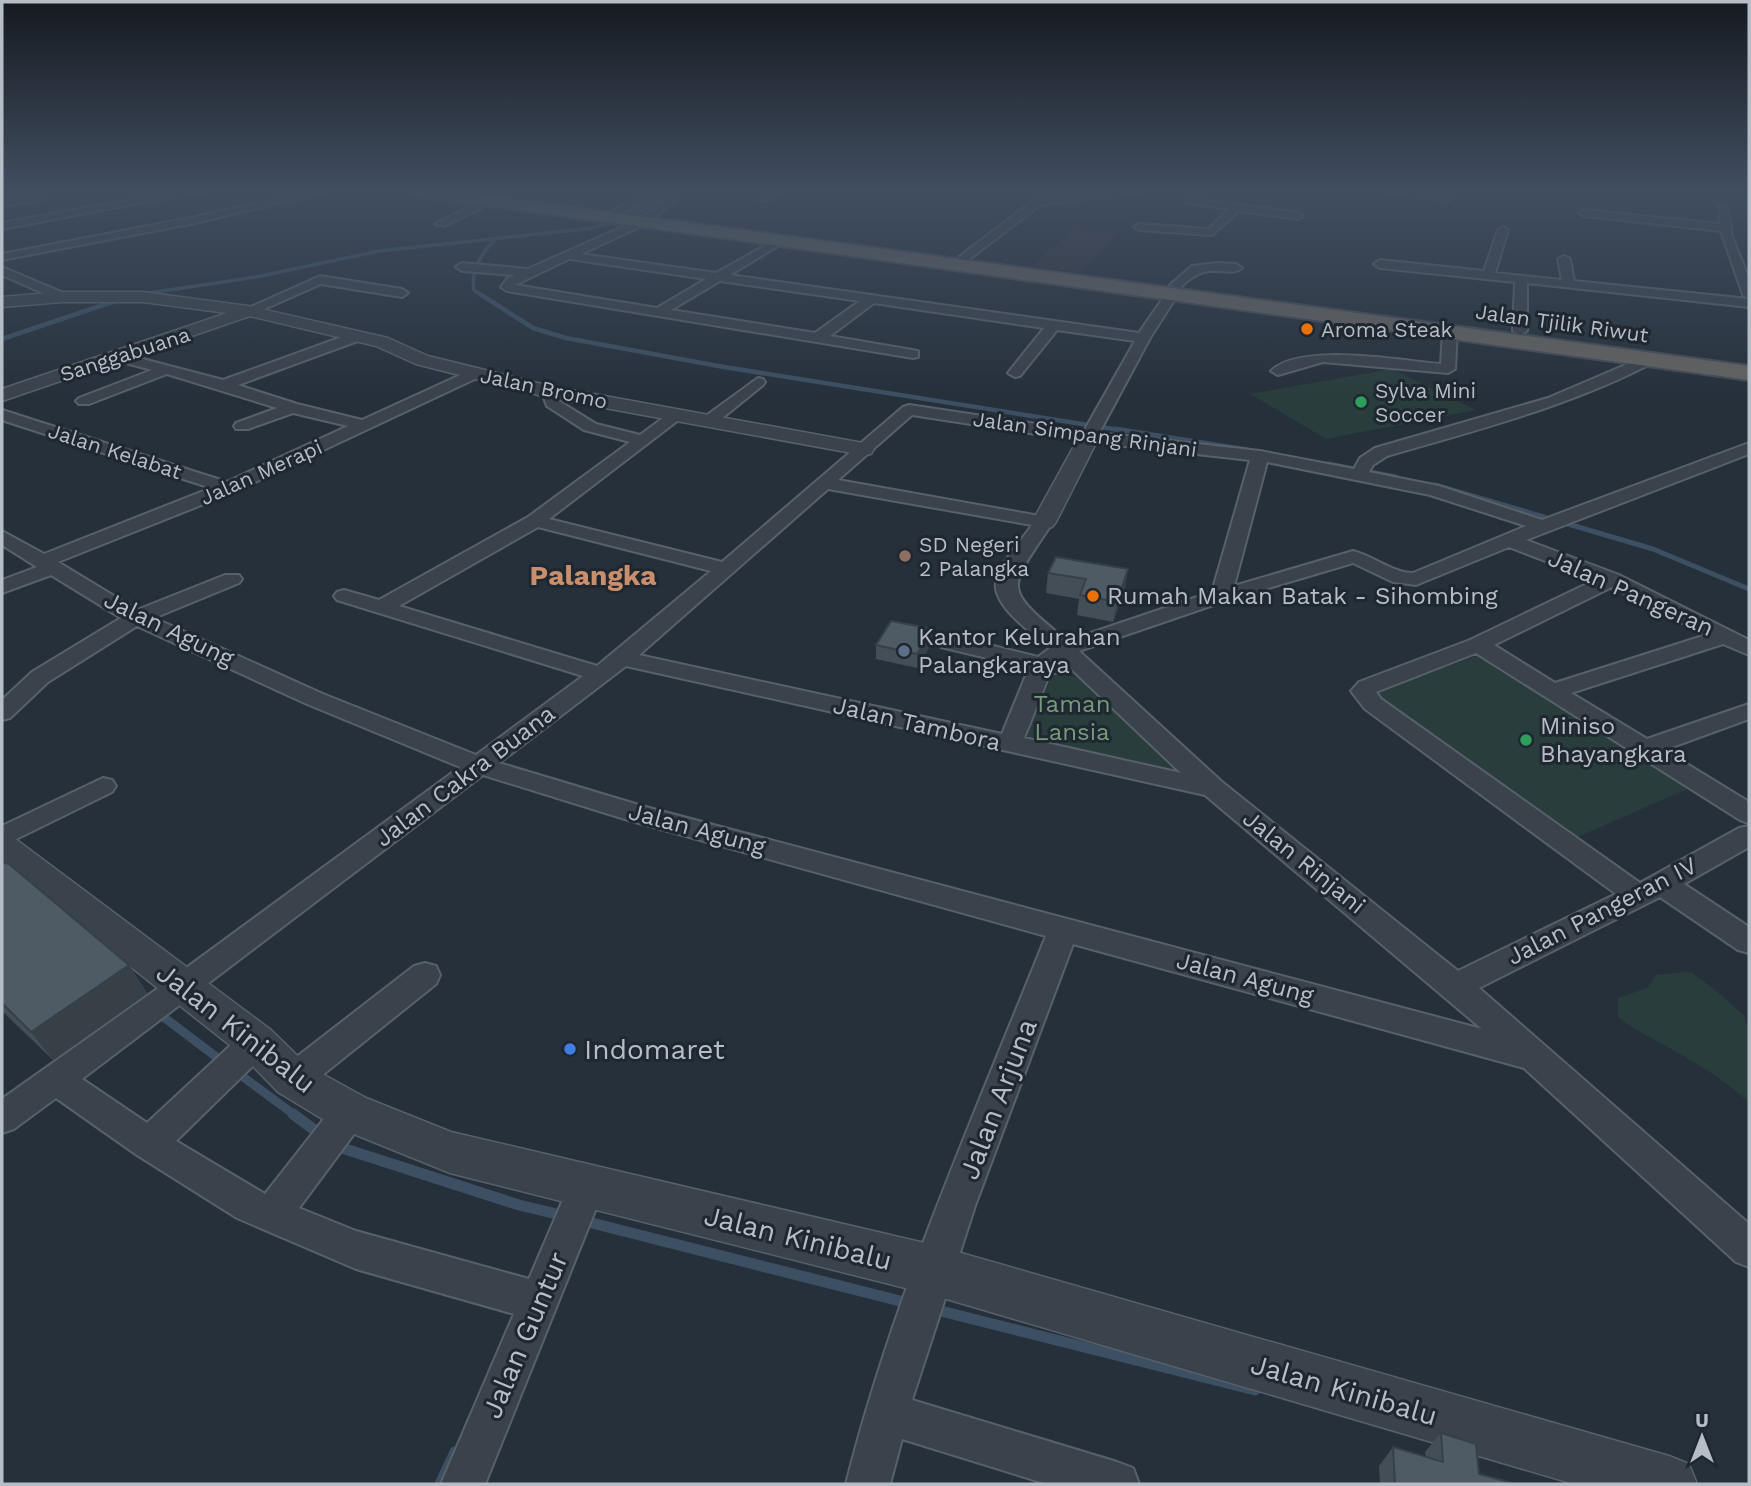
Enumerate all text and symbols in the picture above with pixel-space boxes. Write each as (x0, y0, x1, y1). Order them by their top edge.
street label: Jalan Tjilik Riwut (1474, 298, 1650, 348)
place label: Aroma Steak (1321, 317, 1453, 342)
street label: Sanggabuana (57, 321, 193, 387)
marker: Aroma Steak (1299, 321, 1315, 337)
street label: Jalan Bromo (478, 362, 610, 414)
place label: Sylva Mini Soccer (1375, 378, 1476, 427)
marker: Sylva Mini Soccer (1353, 394, 1369, 410)
street label: Jalan Simpang Rinjani (971, 406, 1199, 462)
street label: Jalan Kelabat (45, 418, 185, 484)
street label: Jalan Merapi (196, 434, 326, 510)
place label: SD Negeri 2 Palangka (919, 532, 1029, 581)
street label: Jalan Pangeran (1544, 544, 1718, 642)
marker: SD Negeri 2 Palangka (897, 548, 913, 564)
district label: Palangka (529, 559, 657, 592)
place label: Rumah Makan Batak - Sihombing (1107, 582, 1498, 610)
street label: Jalan Agung (100, 586, 239, 673)
marker: Rumah Makan Batak - Sihombing (1085, 588, 1101, 604)
place label: Kantor Kelurahan Palangkaraya (918, 623, 1121, 679)
marker: Kantor Kelurahan Palangkaraya (896, 643, 912, 659)
park label: Taman Lansia (1034, 690, 1110, 746)
street label: Jalan Tambora (831, 691, 1003, 757)
street label: Jalan Cakra Buana (370, 699, 560, 853)
place label: Miniso Bhayangkara (1540, 712, 1687, 768)
marker: Miniso Bhayangkara (1518, 732, 1534, 748)
street label: Jalan Agung (625, 797, 769, 861)
street label: Jalan Rinjani (1237, 804, 1371, 920)
street label: Jalan Pangeran IV (1502, 851, 1702, 971)
street label: Jalan Agung (1173, 946, 1317, 1010)
street label: Jalan Kinibalu (150, 956, 322, 1100)
street label: Jalan Arjuna (952, 1014, 1044, 1184)
place label: Indomaret (584, 1033, 725, 1066)
marker: Indomaret (562, 1041, 578, 1057)
street label: Jalan Kinibalu (701, 1199, 895, 1277)
street label: Jalan Guntur (475, 1247, 575, 1423)
street label: Jalan Kinibalu (1247, 1348, 1441, 1432)
north arrow (1667, 1402, 1737, 1472)
text: U (1695, 1409, 1709, 1432)

